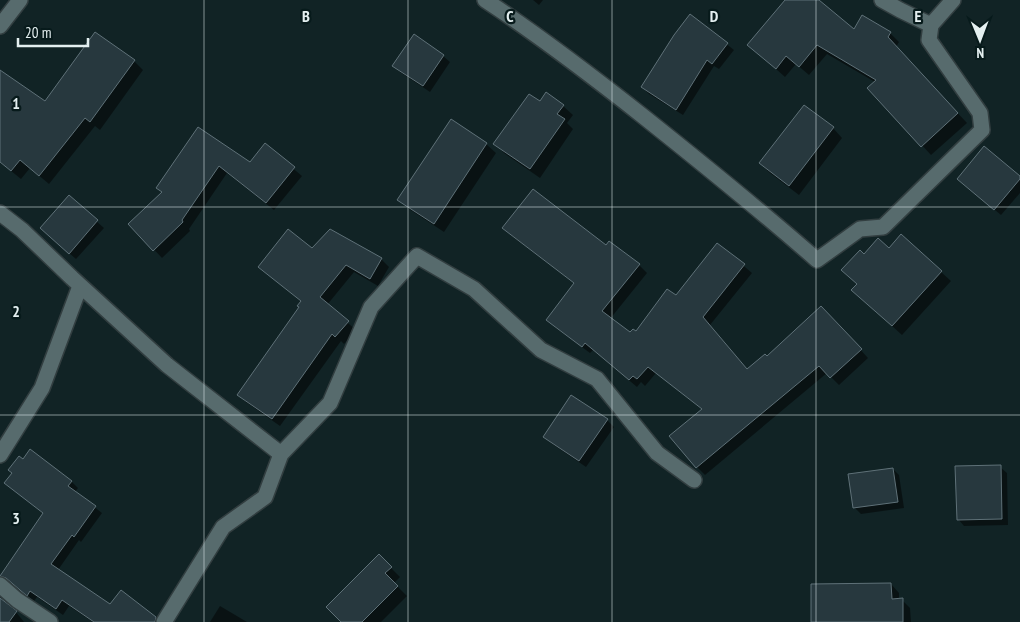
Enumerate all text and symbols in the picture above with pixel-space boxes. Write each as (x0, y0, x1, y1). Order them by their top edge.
text: B (302, 6, 310, 26)
text: C (506, 6, 514, 26)
text: D (710, 6, 719, 26)
text: E (915, 6, 922, 26)
scale bar (18, 15, 88, 47)
north arrow (955, 15, 1005, 65)
text: 20 m (25, 23, 51, 42)
text: N (976, 44, 984, 62)
text: 1 (12, 93, 20, 113)
text: 2 (12, 301, 20, 321)
text: 3 (12, 508, 20, 528)

